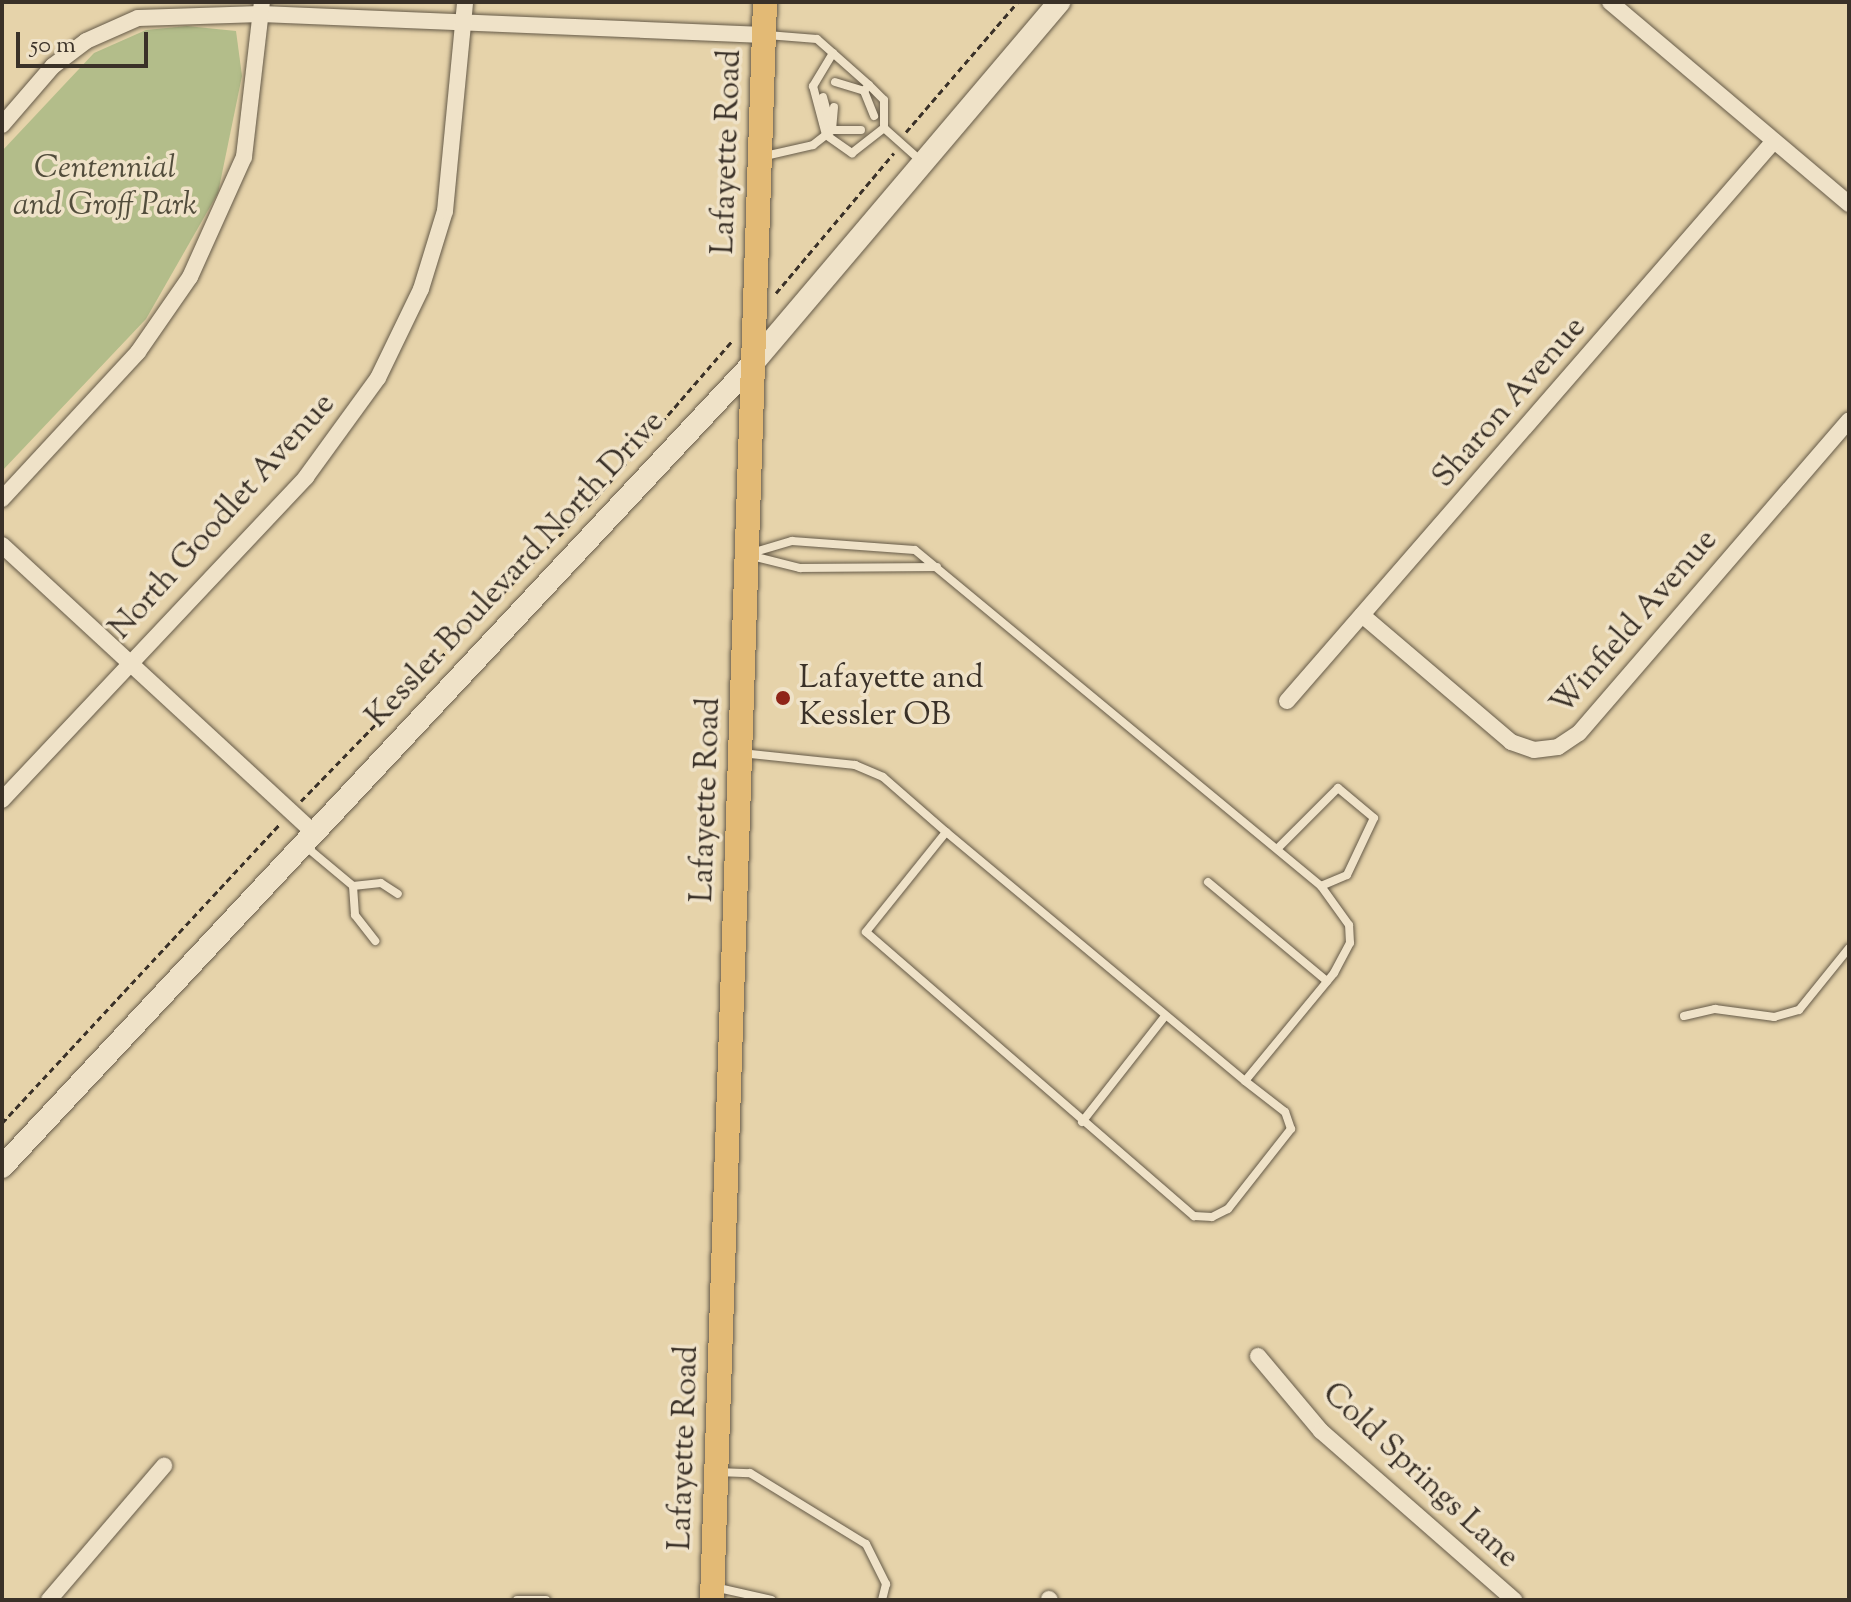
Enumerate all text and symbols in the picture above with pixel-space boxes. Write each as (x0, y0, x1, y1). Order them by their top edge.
scale bar (20, 16, 152, 66)
text: 50 m (30, 29, 76, 63)
street label: Lafayette Road (705, 49, 751, 255)
park label: Centennial and Groff Park (13, 151, 197, 226)
street label: Sharon Avenue (1425, 310, 1595, 496)
street label: North Goodlet Avenue (102, 386, 344, 648)
street label: Kessler Boulevard North Drive (359, 404, 673, 736)
street label: Winfield Avenue (1544, 522, 1726, 724)
place label: Lafayette and Kessler OB (799, 661, 984, 736)
marker: Lafayette and Kessler OB (774, 689, 792, 707)
street label: Lafayette Road (684, 697, 730, 903)
street label: Lafayette Road (662, 1345, 708, 1551)
street label: Cold Springs Lane (1314, 1375, 1526, 1577)

